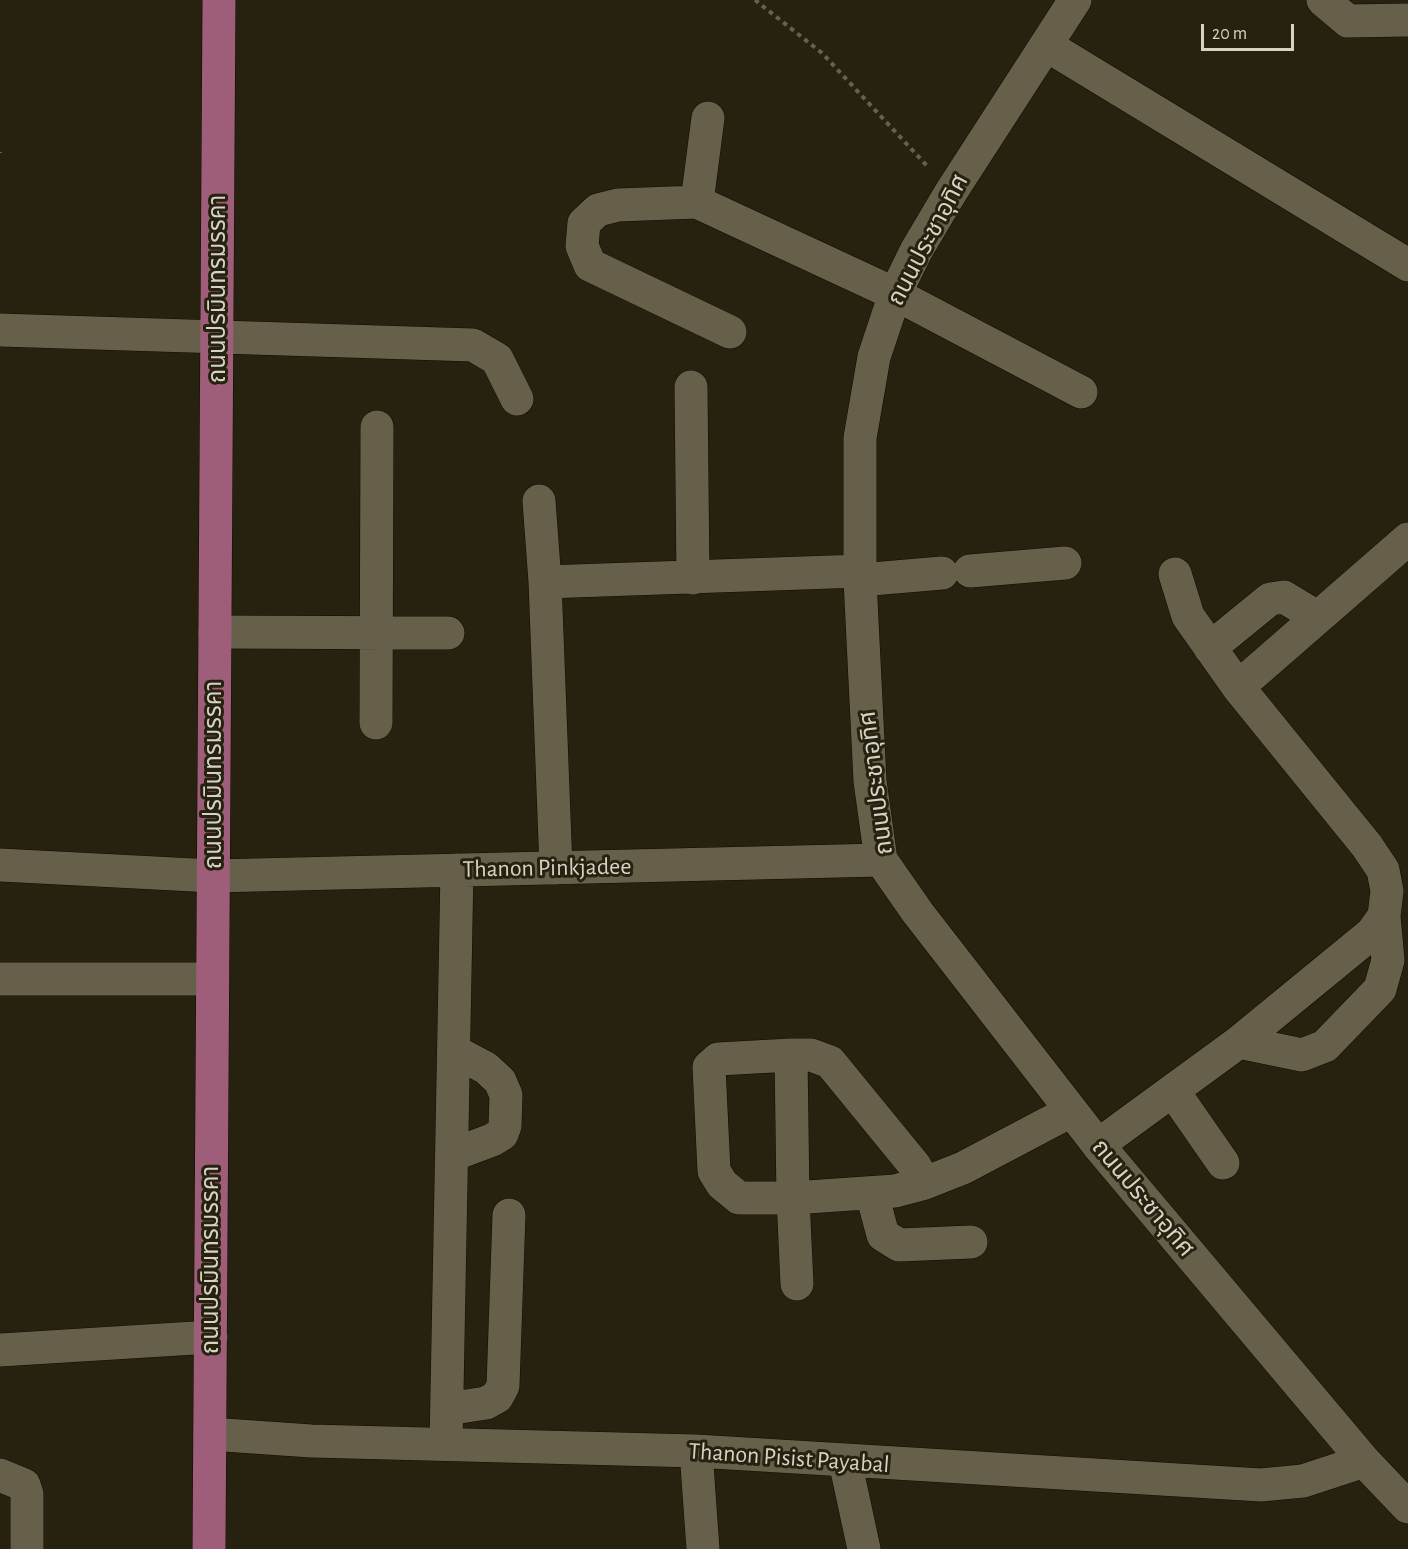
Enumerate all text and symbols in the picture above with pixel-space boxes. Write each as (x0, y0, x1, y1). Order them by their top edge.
scale bar (1204, 12, 1297, 50)
text: 20 m (1212, 25, 1247, 43)
street label: ถนนประชาอุทิศ (881, 169, 975, 311)
street label: ถนนปรมินทรมรรคา (204, 195, 232, 383)
street label: ถนนปรมินทรมรรคา (200, 681, 228, 869)
street label: ถนนประชาอุทิศ (853, 709, 899, 857)
street label: Thanon Pinkjadee (462, 852, 632, 884)
street label: ถนนประชาอุทิศ (1085, 1133, 1201, 1263)
street label: ถนนปรมินทรมรรคา (197, 1166, 225, 1354)
street label: Thanon Pisist Payabal (687, 1437, 891, 1479)

